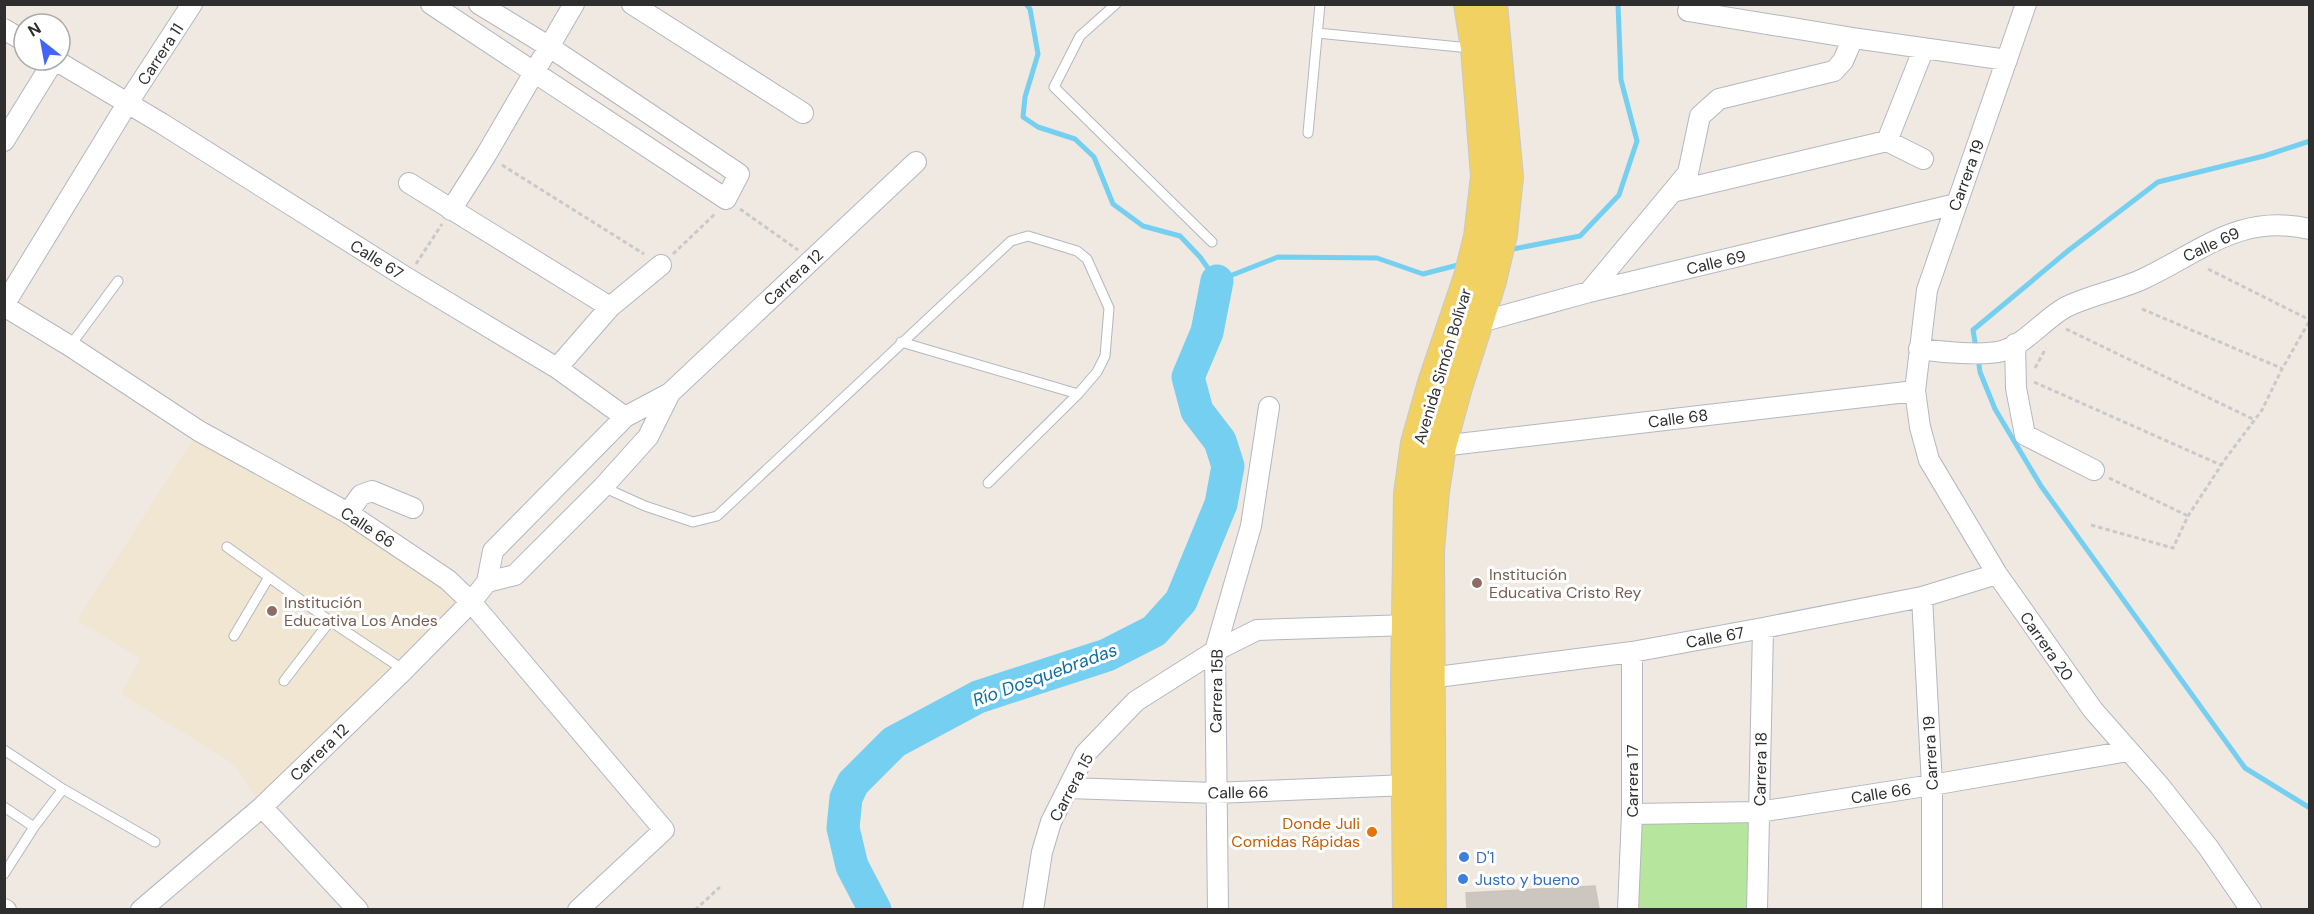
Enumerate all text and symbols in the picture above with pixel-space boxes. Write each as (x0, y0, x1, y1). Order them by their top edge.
north arrow (12, 12, 72, 72)
text: N (24, 18, 45, 42)
street label: Carrera 11 (133, 19, 188, 89)
street label: Carrera 19 (1944, 136, 1989, 214)
street label: Calle 69 (2179, 222, 2243, 267)
street label: Calle 67 (346, 235, 407, 284)
street label: Carrera 12 (759, 244, 828, 310)
street label: Calle 69 (1684, 245, 1748, 280)
street label: Avenida Simón Bolívar (1409, 285, 1476, 447)
street label: Calle 68 (1647, 404, 1709, 433)
street label: Calle 66 (337, 502, 399, 553)
place label: Institución Educativa Cristo Rey (1489, 564, 1641, 603)
marker: Institución Educativa Cristo Rey (1470, 576, 1484, 590)
place label: Institución Educativa Los Andes (284, 592, 438, 631)
marker: Institución Educativa Los Andes (265, 604, 279, 618)
street label: Carrera 20 (2015, 608, 2078, 685)
street label: Calle 67 (1684, 622, 1746, 653)
water label: Río Dosquebradas (969, 638, 1121, 712)
street label: Carrera 15B (1205, 649, 1228, 733)
street label: Carrera 19 (1918, 715, 1943, 791)
street label: Carrera 12 (285, 719, 353, 786)
street label: Carrera 18 (1749, 732, 1772, 806)
street label: Carrera 17 (1622, 744, 1643, 818)
street label: Carrera 15 (1045, 749, 1098, 825)
street label: Calle 66 (1849, 778, 1913, 809)
street label: Calle 66 (1207, 781, 1269, 804)
place label: Donde Juli Comidas Rápidas (1231, 813, 1360, 852)
marker: Donde Juli Comidas Rápidas (1365, 825, 1379, 839)
place label: D'1 (1476, 847, 1495, 868)
marker: D'1 (1457, 850, 1471, 864)
place label: Justo y bueno (1475, 869, 1580, 890)
marker: Justo y bueno (1456, 872, 1470, 886)

